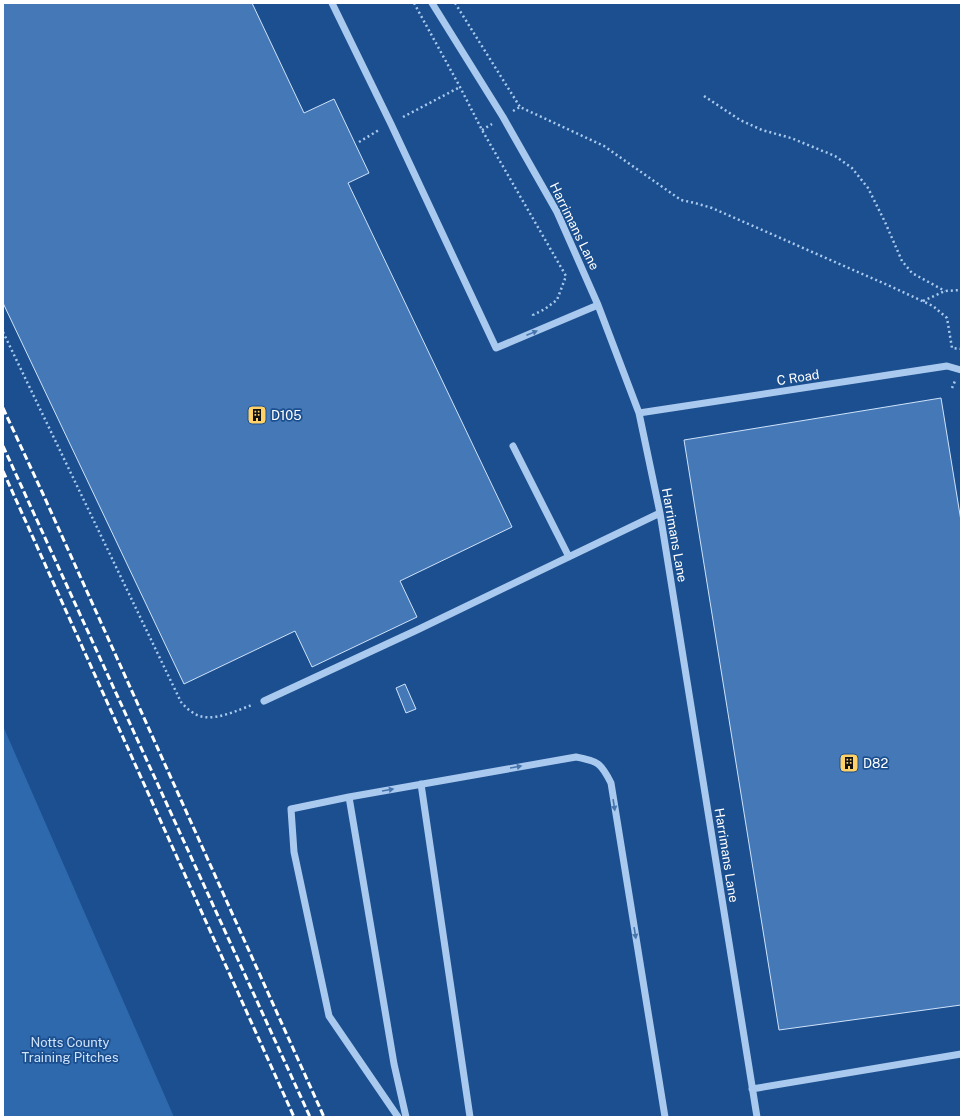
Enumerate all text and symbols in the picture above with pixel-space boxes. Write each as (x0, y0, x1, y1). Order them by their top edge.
street label: Harrimans Lane (547, 180, 602, 272)
one-way arrow (526, 330, 537, 336)
street label: C Road (776, 367, 820, 388)
building icon: D105 (246, 404, 268, 426)
place label: D105 (271, 408, 302, 423)
street label: Harrimans Lane (659, 487, 690, 583)
building icon: D82 (838, 752, 860, 774)
place label: D82 (863, 756, 888, 771)
one-way arrow (509, 764, 522, 770)
one-way arrow (381, 787, 394, 793)
one-way arrow (611, 799, 617, 811)
street label: Harrimans Lane (712, 807, 741, 903)
one-way arrow (632, 927, 638, 939)
park label: Notts County Training Pitches (22, 1035, 118, 1065)

